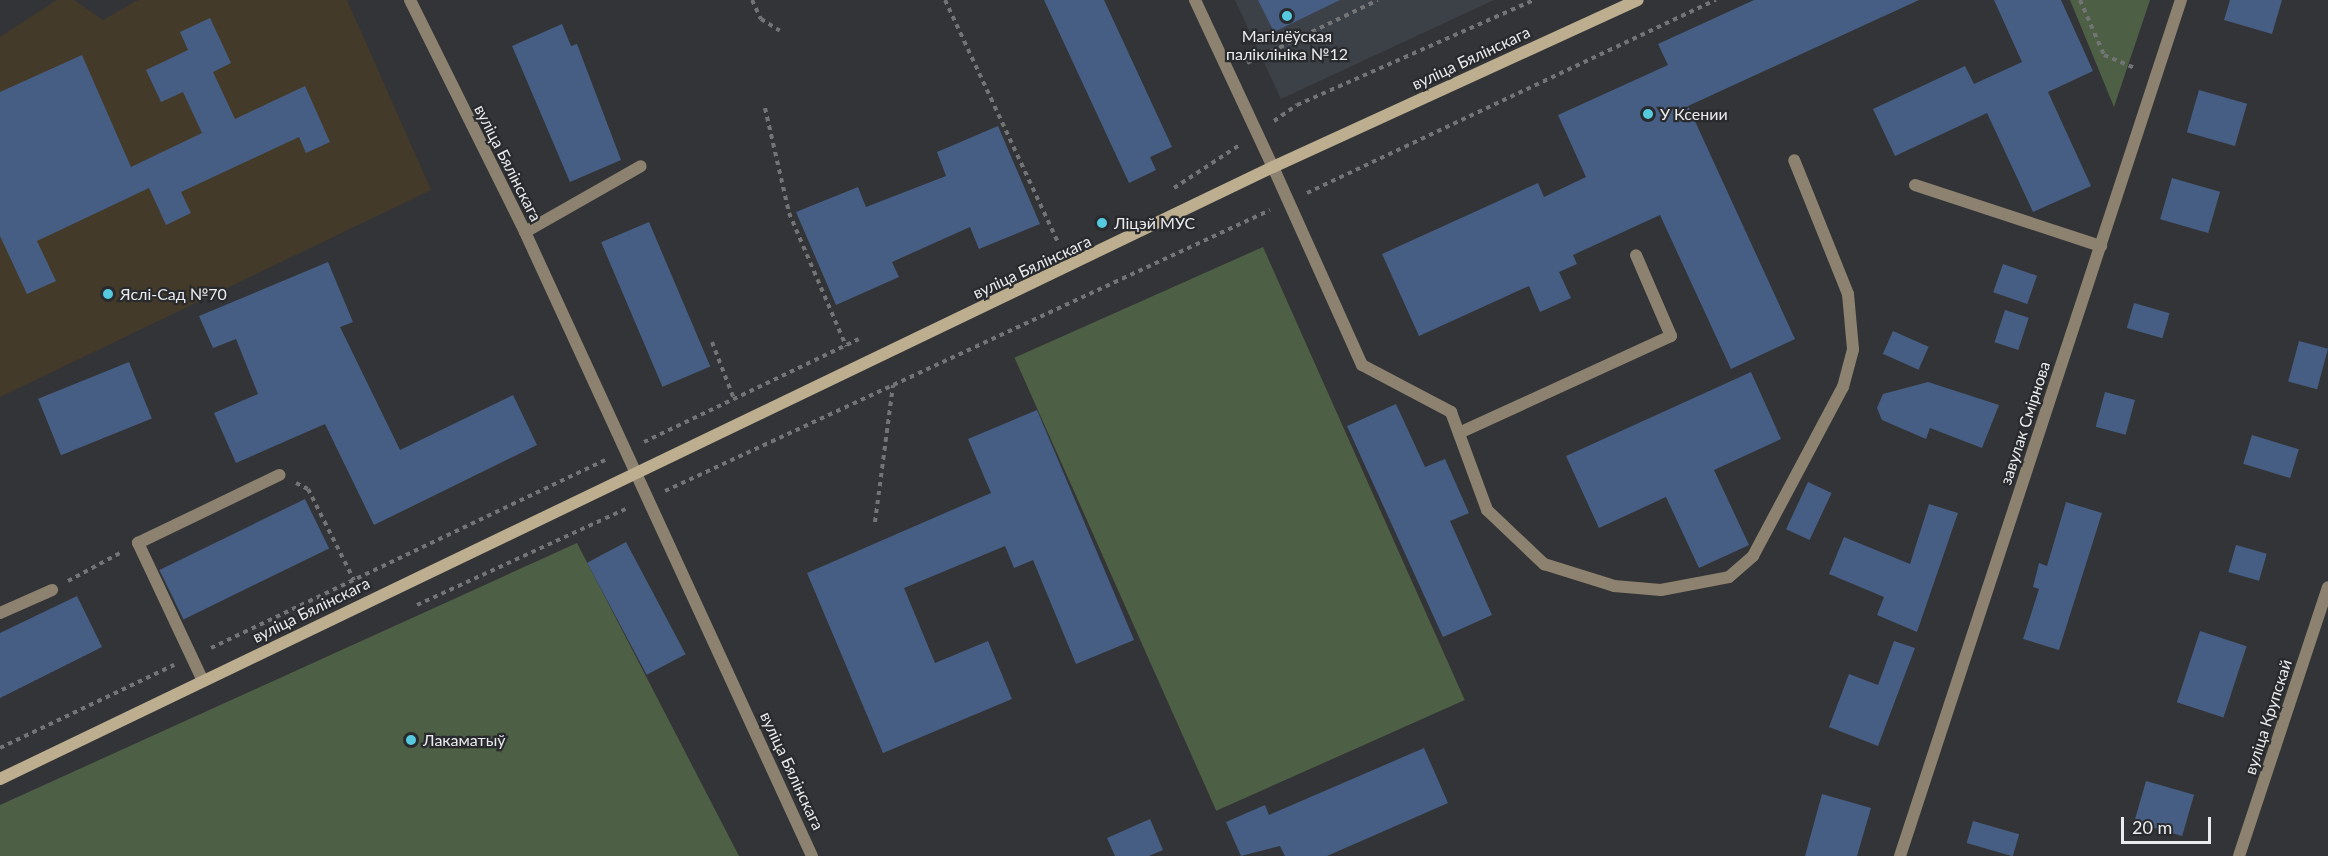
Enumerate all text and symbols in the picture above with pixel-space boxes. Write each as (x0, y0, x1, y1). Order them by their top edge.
marker: Магілёўская паліклініка №12 (1278, 7, 1296, 25)
street label: вуліца Бялінскага (1409, 22, 1533, 94)
place label: Магілёўская паліклініка №12 (1226, 26, 1348, 64)
street label: вуліца Бялінскага (470, 101, 546, 225)
place label: У Ксении (1660, 104, 1728, 124)
marker: У Ксении (1641, 107, 1655, 121)
place label: Ліцэй МУС (1114, 213, 1195, 233)
marker: Ліцэй МУС (1095, 216, 1109, 230)
street label: вуліца Бялінскага (970, 231, 1094, 303)
place label: Яслі-Сад №70 (120, 284, 227, 304)
marker: Яслі-Сад №70 (101, 287, 115, 301)
street label: завулак Смірнова (1996, 359, 2054, 487)
street label: вуліца Бялінскага (249, 573, 373, 647)
street label: вуліца Крупскай (2240, 657, 2296, 777)
street label: вуліца Бялінскага (756, 709, 828, 833)
place label: Лакаматыў (423, 730, 505, 750)
marker: Лакаматыў (404, 733, 418, 747)
scale bar (2124, 805, 2214, 843)
text: 20 m (2132, 816, 2172, 838)

